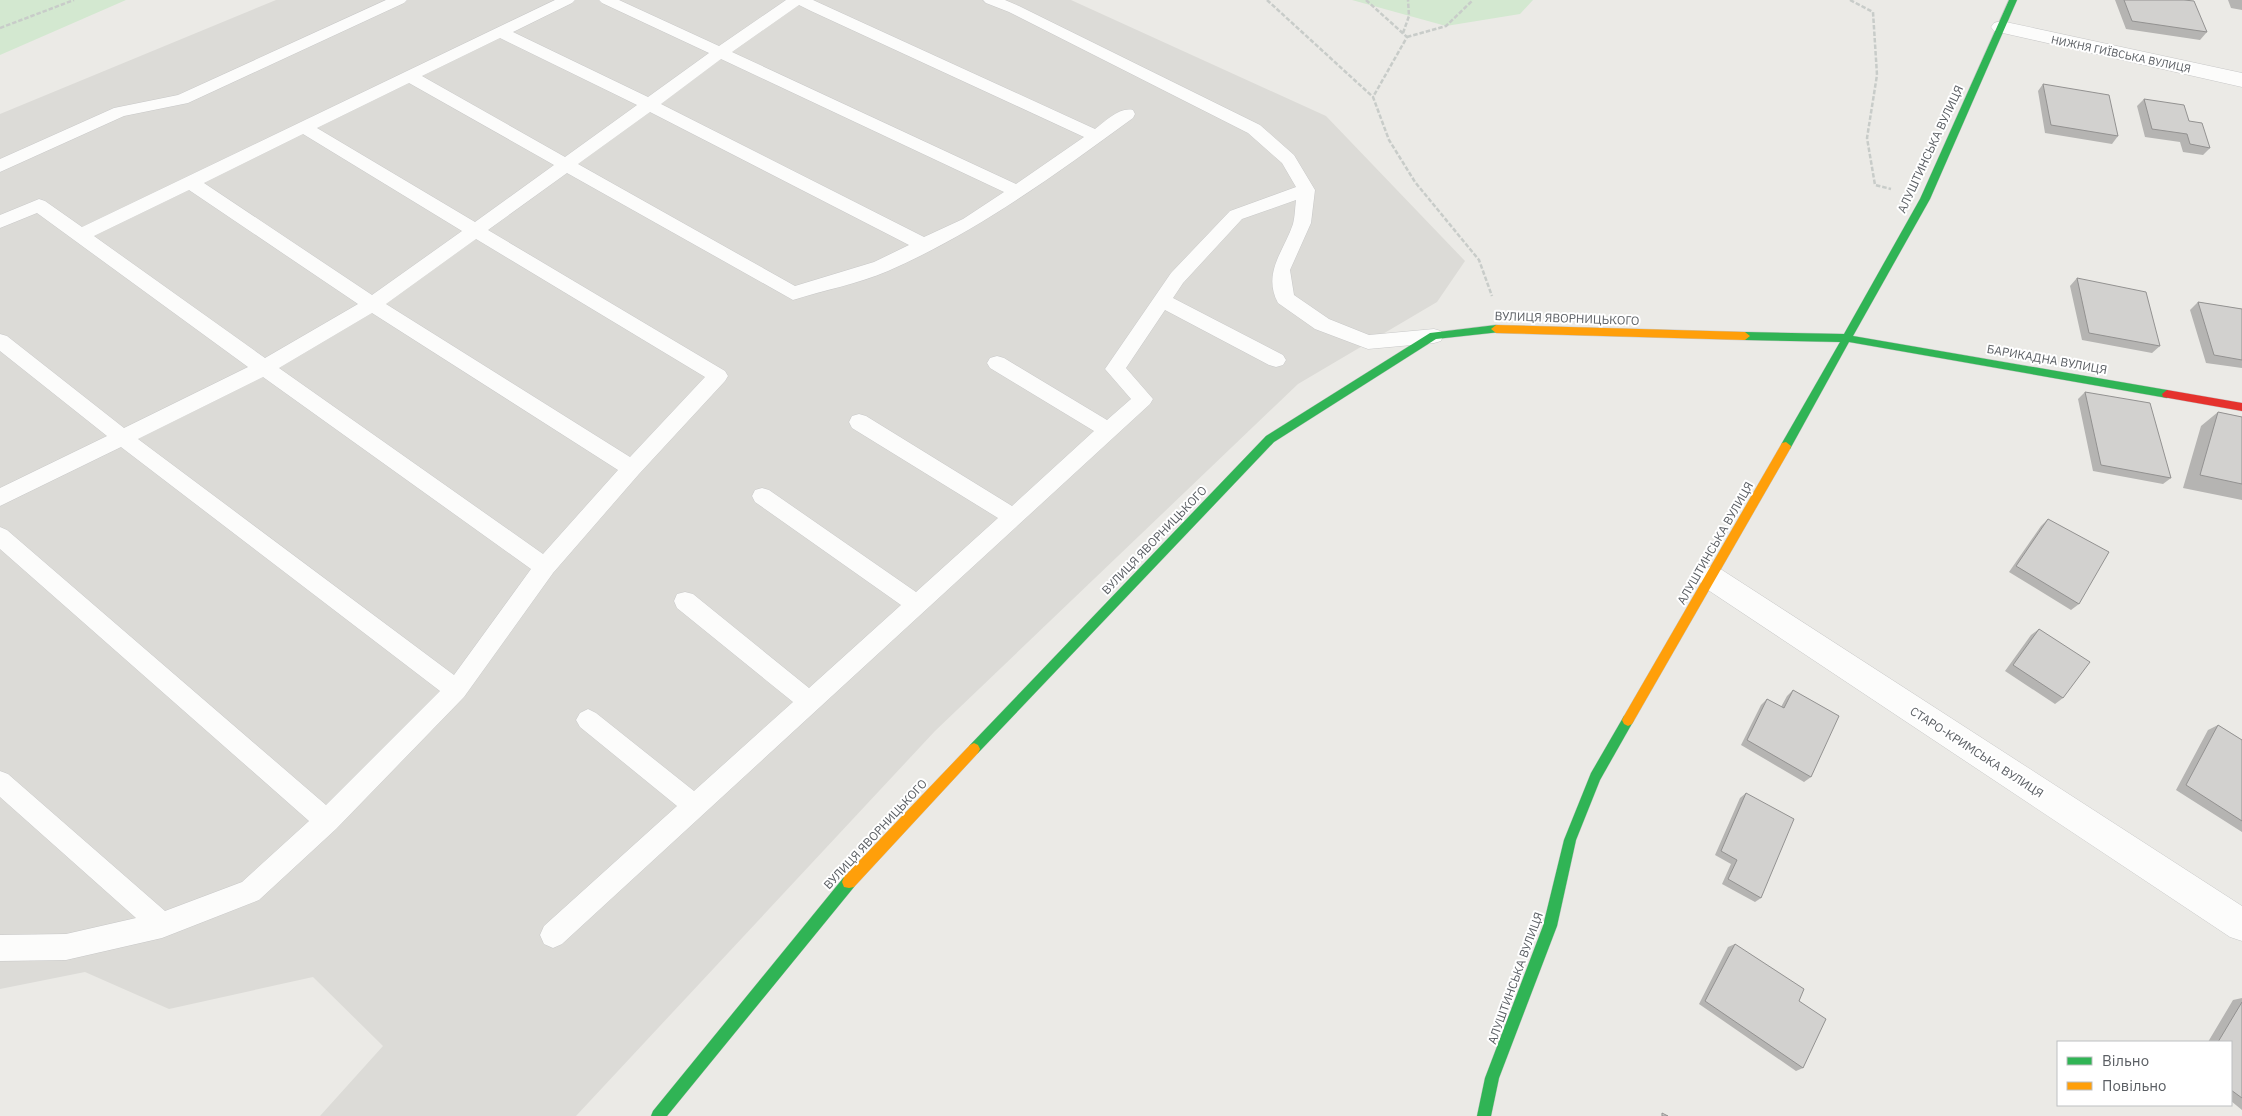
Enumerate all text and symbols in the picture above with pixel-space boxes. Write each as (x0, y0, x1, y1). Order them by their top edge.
street label: НИЖНЯ ГИЇВСЬКА ВУЛИЦЯ (2050, 32, 2192, 76)
street label: АЛУШТИНСЬКА ВУЛИЦЯ (1894, 83, 1966, 215)
street label: ВУЛИЦЯ ЯВОРНИЦЬКОГО (1494, 308, 1640, 328)
street label: БАРИКАДНА ВУЛИЦЯ (1986, 341, 2108, 377)
street label: АЛУШТИНСЬКА ВУЛИЦЯ (1674, 479, 1756, 607)
street label: ВУЛИЦЯ ЯВОРНИЦЬКОГО (1098, 483, 1210, 597)
street label: СТАРО-КРИМСЬКА ВУЛИЦЯ (1907, 703, 2047, 801)
street label: ВУЛИЦЯ ЯВОРНИЦЬКОГО (820, 776, 930, 892)
street label: АЛУШТИНСЬКА ВУЛИЦЯ (1484, 910, 1546, 1046)
legend (2057, 1041, 2232, 1106)
text: Вільно (2102, 1051, 2149, 1070)
text: Повільно (2102, 1076, 2166, 1095)

